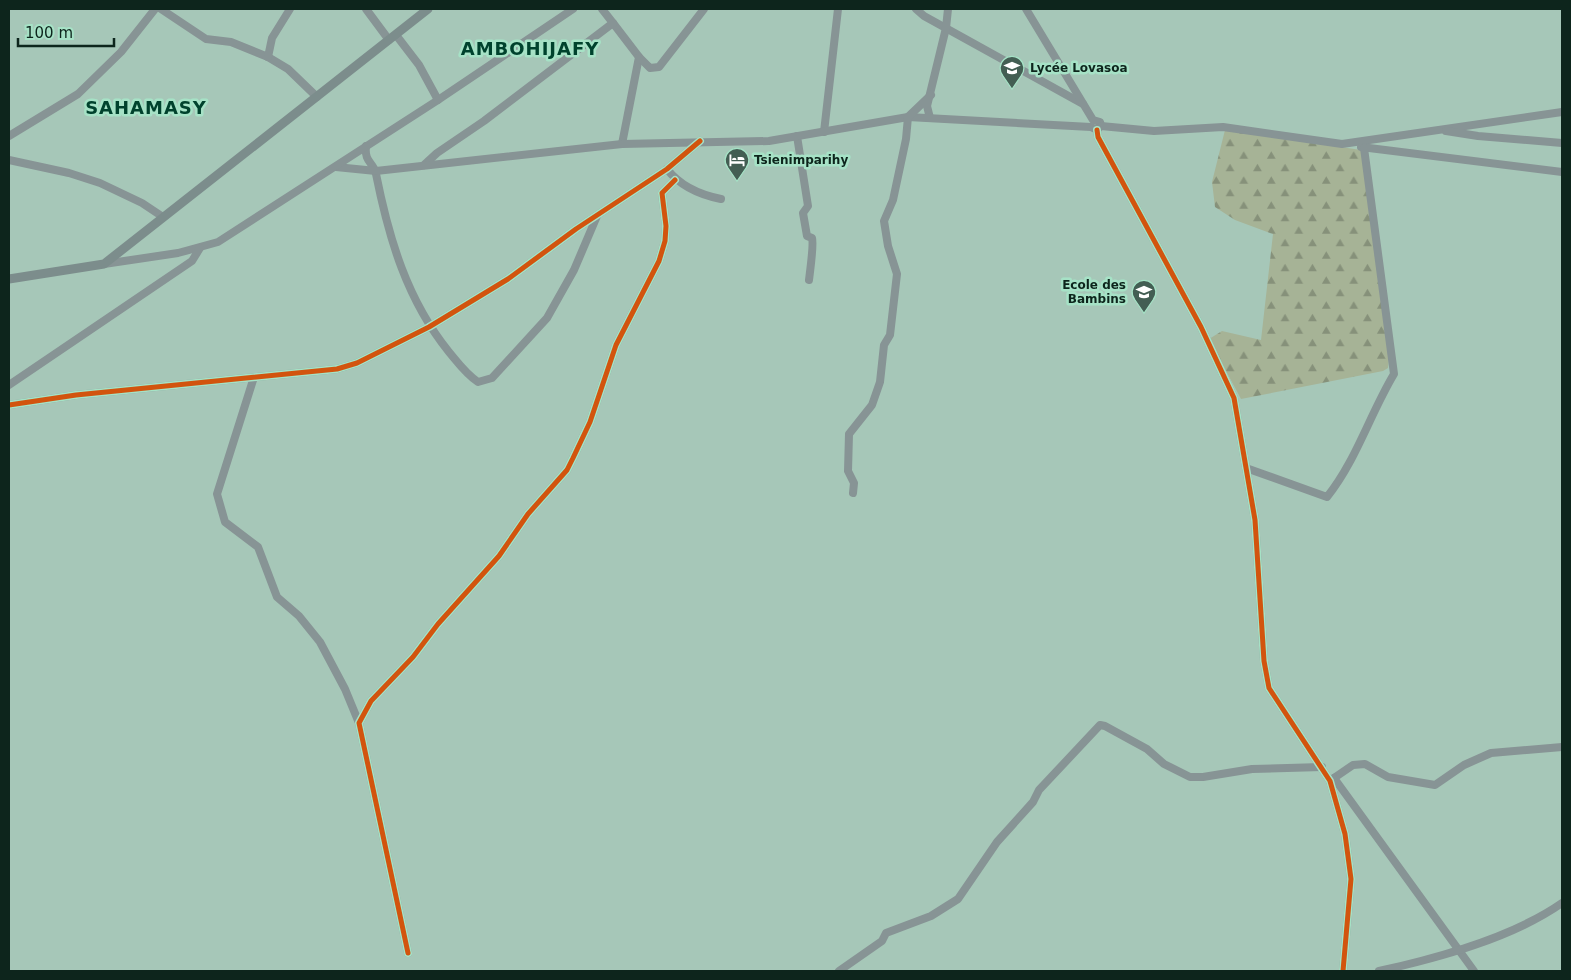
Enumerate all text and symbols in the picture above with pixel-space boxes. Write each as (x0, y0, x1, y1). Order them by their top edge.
scale bar (18, 15, 114, 47)
text: 100 m (25, 24, 73, 42)
district label: AMBOHIJAFY (461, 38, 599, 59)
school or university icon: Lycée Lovasoa (999, 55, 1025, 89)
place label: Lycée Lovasoa (1030, 61, 1128, 75)
district label: SAHAMASY (85, 97, 207, 118)
hotel icon: Tsienimparihy (724, 147, 750, 181)
place label: Tsienimparihy (754, 153, 848, 167)
place label: Ecole des Bambins (1062, 278, 1126, 306)
school or university icon: Ecole des Bambins (1131, 279, 1157, 313)

